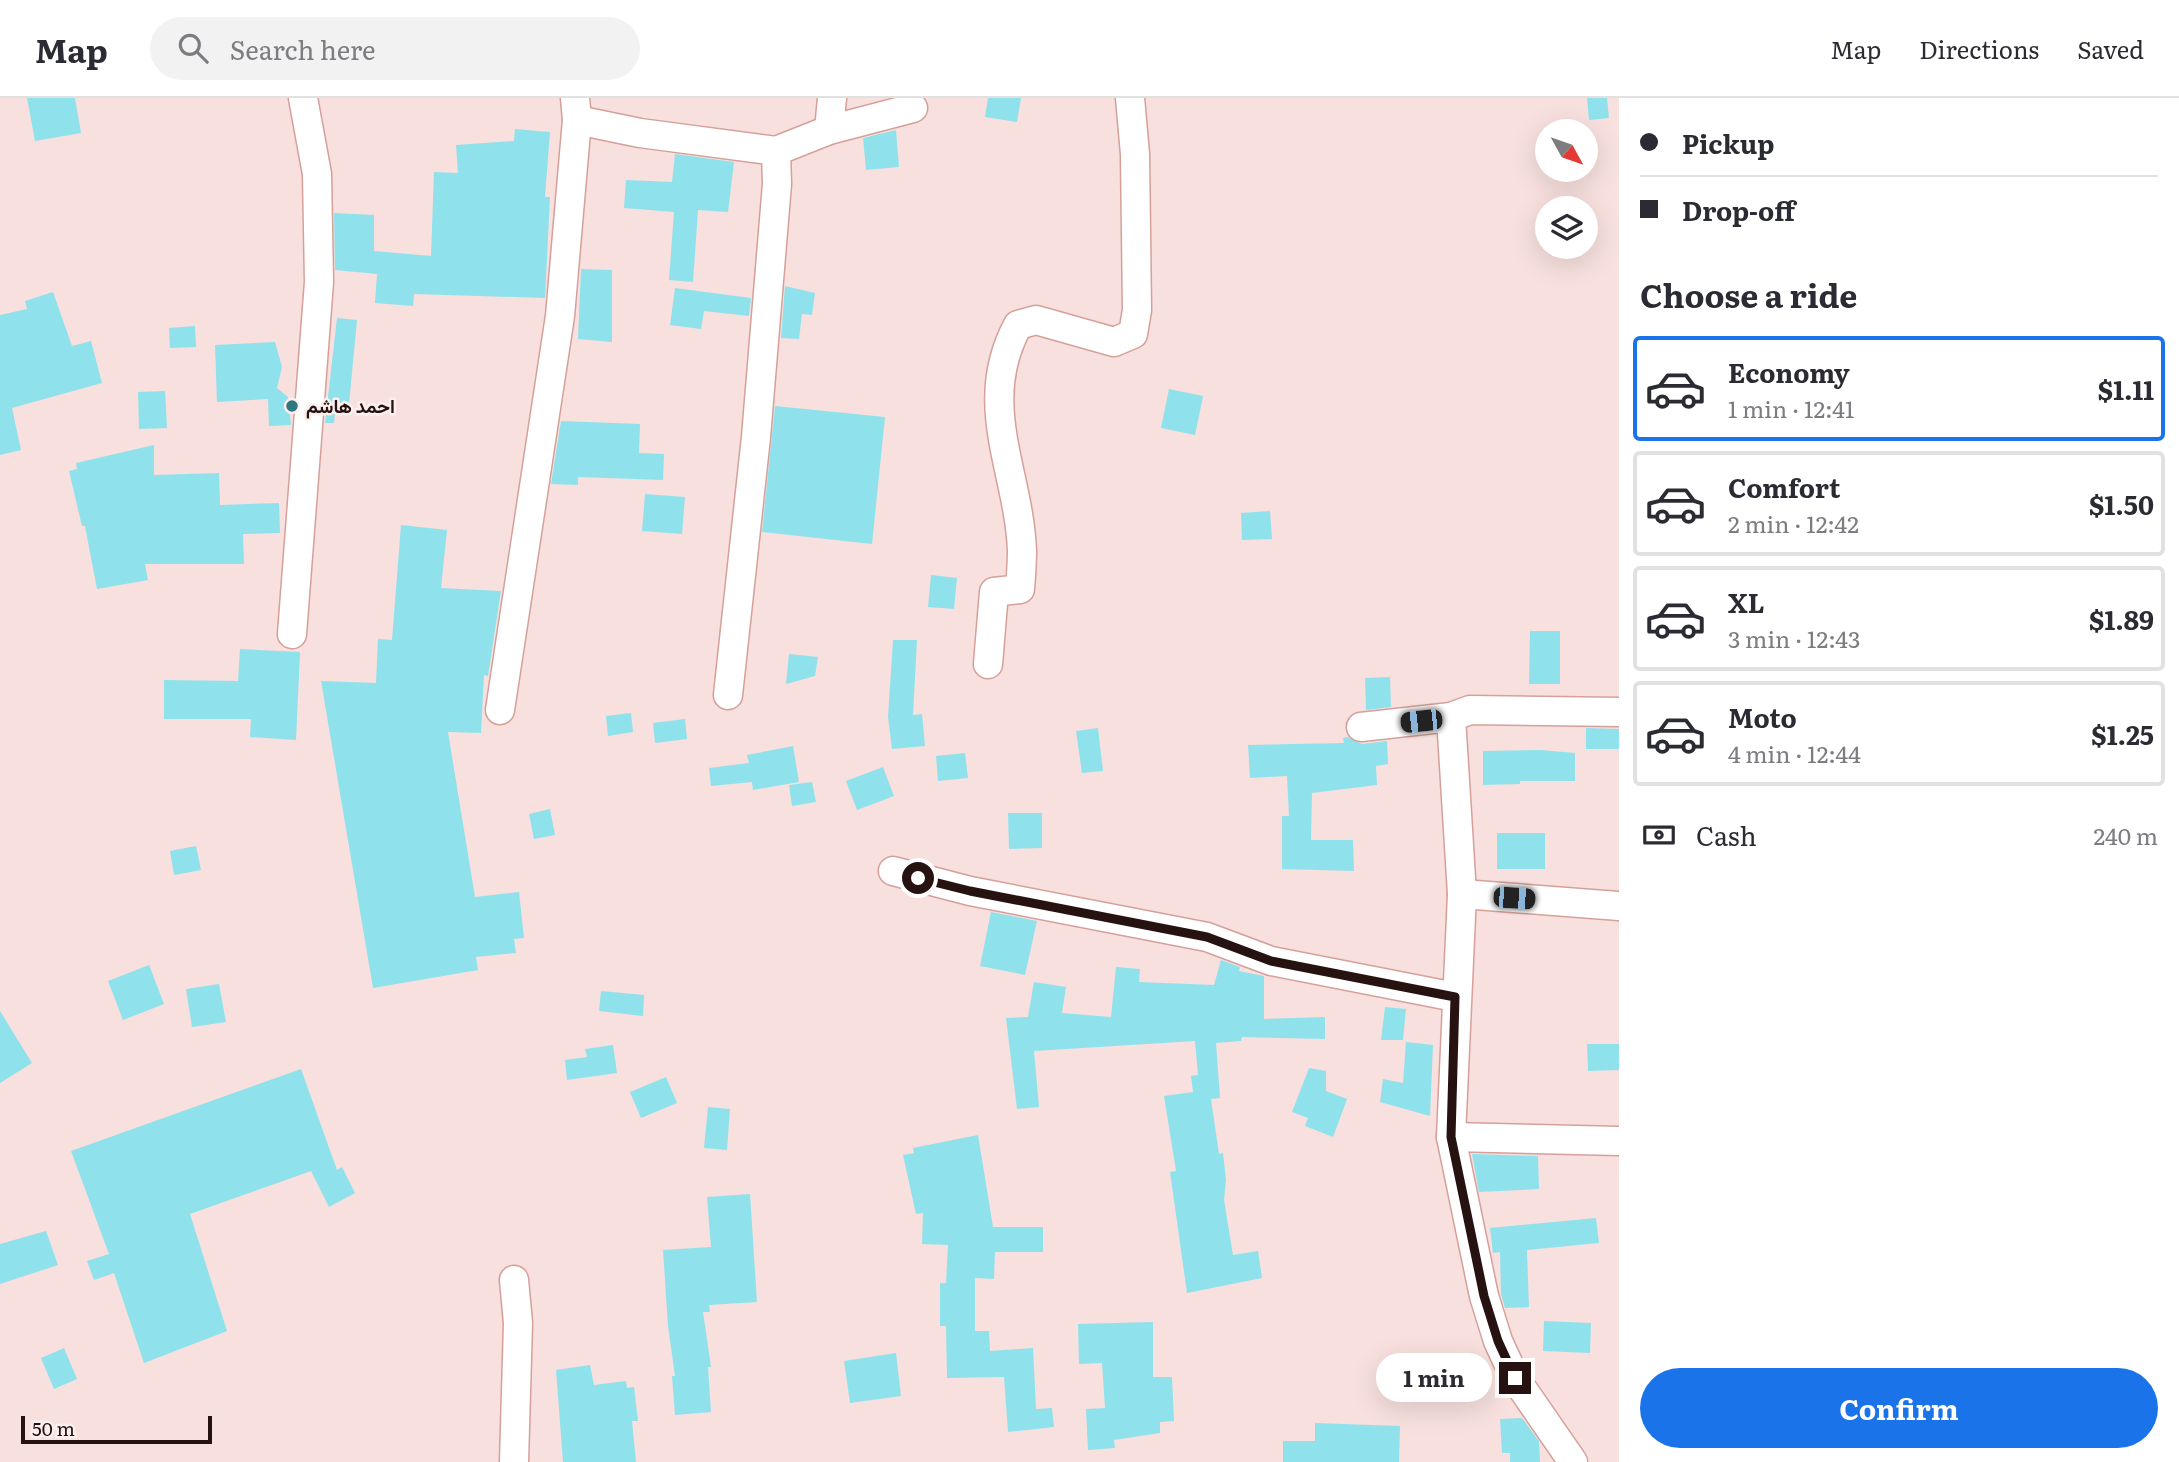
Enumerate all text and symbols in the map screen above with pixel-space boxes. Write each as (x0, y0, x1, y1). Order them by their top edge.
search box (150, 17, 640, 80)
text: Map (35, 24, 108, 73)
icon: search (174, 29, 212, 67)
text: Search here (230, 29, 376, 68)
text: Map (1830, 31, 1881, 66)
text: Directions (1919, 31, 2039, 66)
text: Saved (2077, 31, 2144, 66)
north arrow (1535, 119, 1598, 182)
map controls (1535, 119, 1598, 259)
text: Pickup (1682, 123, 1774, 162)
text: Drop-off (1682, 190, 1795, 229)
button: layers (1535, 196, 1598, 259)
text: Choose a ride (1640, 270, 1857, 318)
text: Economy (1728, 352, 1850, 391)
icon: car (1644, 357, 1707, 420)
text: $1.11 (2098, 369, 2154, 408)
place label: احمد هاشم (306, 391, 395, 419)
text: 1 min · 12:41 (1728, 391, 1854, 425)
marker: احمد هاشم (284, 398, 300, 414)
text: Comfort (1728, 467, 1840, 506)
icon: car (1644, 472, 1707, 535)
text: $1.50 (2089, 484, 2154, 523)
text: 2 min · 12:42 (1728, 506, 1859, 540)
text: XL (1728, 582, 1765, 621)
icon: car (1644, 587, 1707, 650)
text: $1.89 (2089, 599, 2154, 638)
text: 3 min · 12:43 (1728, 621, 1860, 655)
text: Moto (1728, 697, 1797, 736)
icon: car (1644, 702, 1707, 765)
car (1400, 708, 1443, 734)
text: $1.25 (2091, 714, 2154, 753)
text: 4 min · 12:44 (1728, 736, 1861, 770)
text: Cash (1696, 815, 1757, 854)
icon: cash (1640, 816, 1678, 854)
text: 240 m (2093, 818, 2158, 852)
route start (902, 862, 934, 894)
car (1493, 886, 1536, 910)
callout: 1 min (1375, 1354, 1490, 1402)
text: 1 min (1403, 1360, 1465, 1394)
route end (1499, 1362, 1531, 1394)
button: Confirm (1640, 1368, 2158, 1448)
scale bar (21, 1413, 212, 1445)
text: 50 m (32, 1414, 75, 1442)

